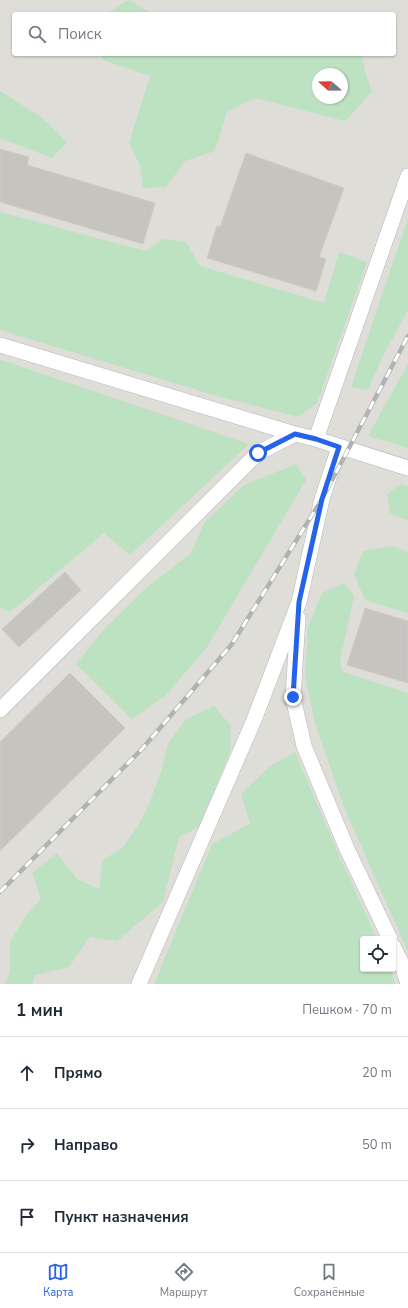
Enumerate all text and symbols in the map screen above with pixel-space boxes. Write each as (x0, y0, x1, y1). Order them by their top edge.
search box (12, 12, 396, 56)
icon: search (26, 23, 48, 45)
text: Поиск (58, 24, 102, 44)
north arrow (312, 68, 348, 104)
route start (249, 444, 267, 462)
route end (284, 688, 302, 706)
map controls (360, 936, 396, 972)
button: locate (360, 936, 396, 972)
text: 1 мин (16, 999, 63, 1022)
text: Пешком · 70 m (302, 1001, 392, 1019)
icon: ahead (16, 1062, 38, 1084)
text: Прямо (54, 1063, 102, 1083)
text: 20 m (362, 1064, 392, 1082)
icon: right (16, 1134, 38, 1156)
text: Направо (54, 1135, 118, 1155)
text: 50 m (362, 1136, 392, 1154)
icon: arrive (16, 1206, 38, 1228)
text: Пункт назначения (54, 1207, 189, 1227)
tab: Карта (43, 1261, 73, 1300)
tab: Маршрут (160, 1261, 208, 1300)
tab: Сохранённые (294, 1261, 365, 1300)

